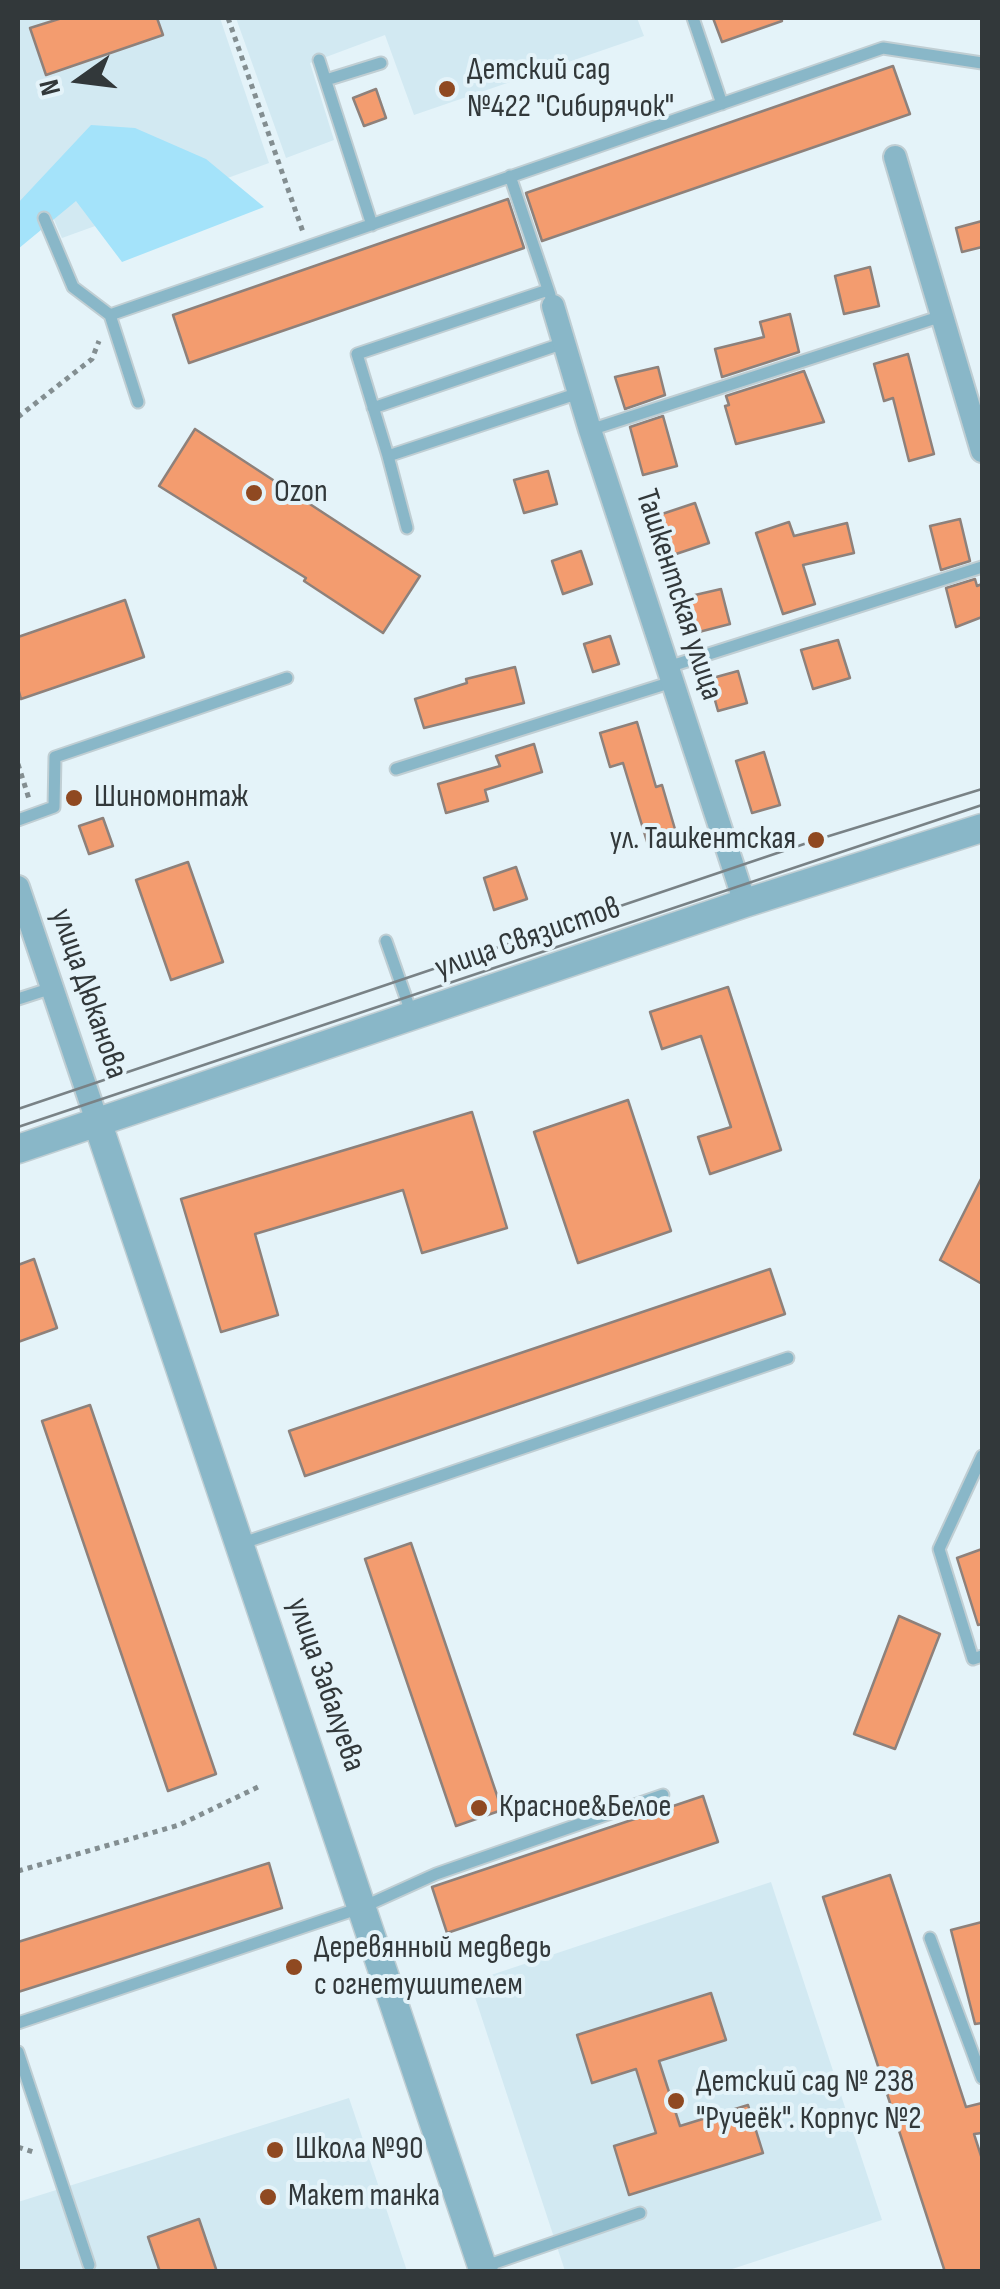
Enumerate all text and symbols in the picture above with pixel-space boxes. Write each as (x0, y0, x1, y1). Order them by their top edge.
north arrow (30, 30, 130, 130)
place label: Детский сад №422 "Сибирячок" (467, 52, 674, 127)
text: N (33, 76, 68, 99)
marker: Детский сад №422 "Сибирячок" (436, 78, 458, 100)
place label: Ozon (274, 474, 328, 512)
marker: Ozon (243, 482, 265, 504)
street label: Ташкентская улица (626, 485, 730, 705)
place label: Шиномонтаж (94, 779, 248, 817)
marker: Шиномонтаж (63, 787, 85, 809)
place label: ул. Ташкентская (610, 821, 796, 859)
marker: ул. Ташкентская (805, 829, 827, 851)
street label: улица Связистов (430, 889, 626, 989)
street label: улица Дюканова (41, 904, 135, 1084)
street label: улица Забалуева (277, 1593, 373, 1777)
place label: Красное&Белое (499, 1789, 671, 1827)
marker: Красное&Белое (468, 1797, 490, 1819)
place label: Деревянный медведь с огнетушителем (314, 1930, 551, 2005)
marker: Деревянный медведь с огнетушителем (283, 1956, 305, 1978)
place label: Детский сад № 238 "Ручеёк". Корпус №2 (696, 2064, 921, 2139)
marker: Детский сад № 238 "Ручеёк". Корпус №2 (665, 2090, 687, 2112)
place label: Школа №90 (295, 2131, 424, 2169)
marker: Школа №90 (264, 2139, 286, 2161)
place label: Макет танка (288, 2178, 440, 2216)
marker: Макет танка (257, 2186, 279, 2208)

